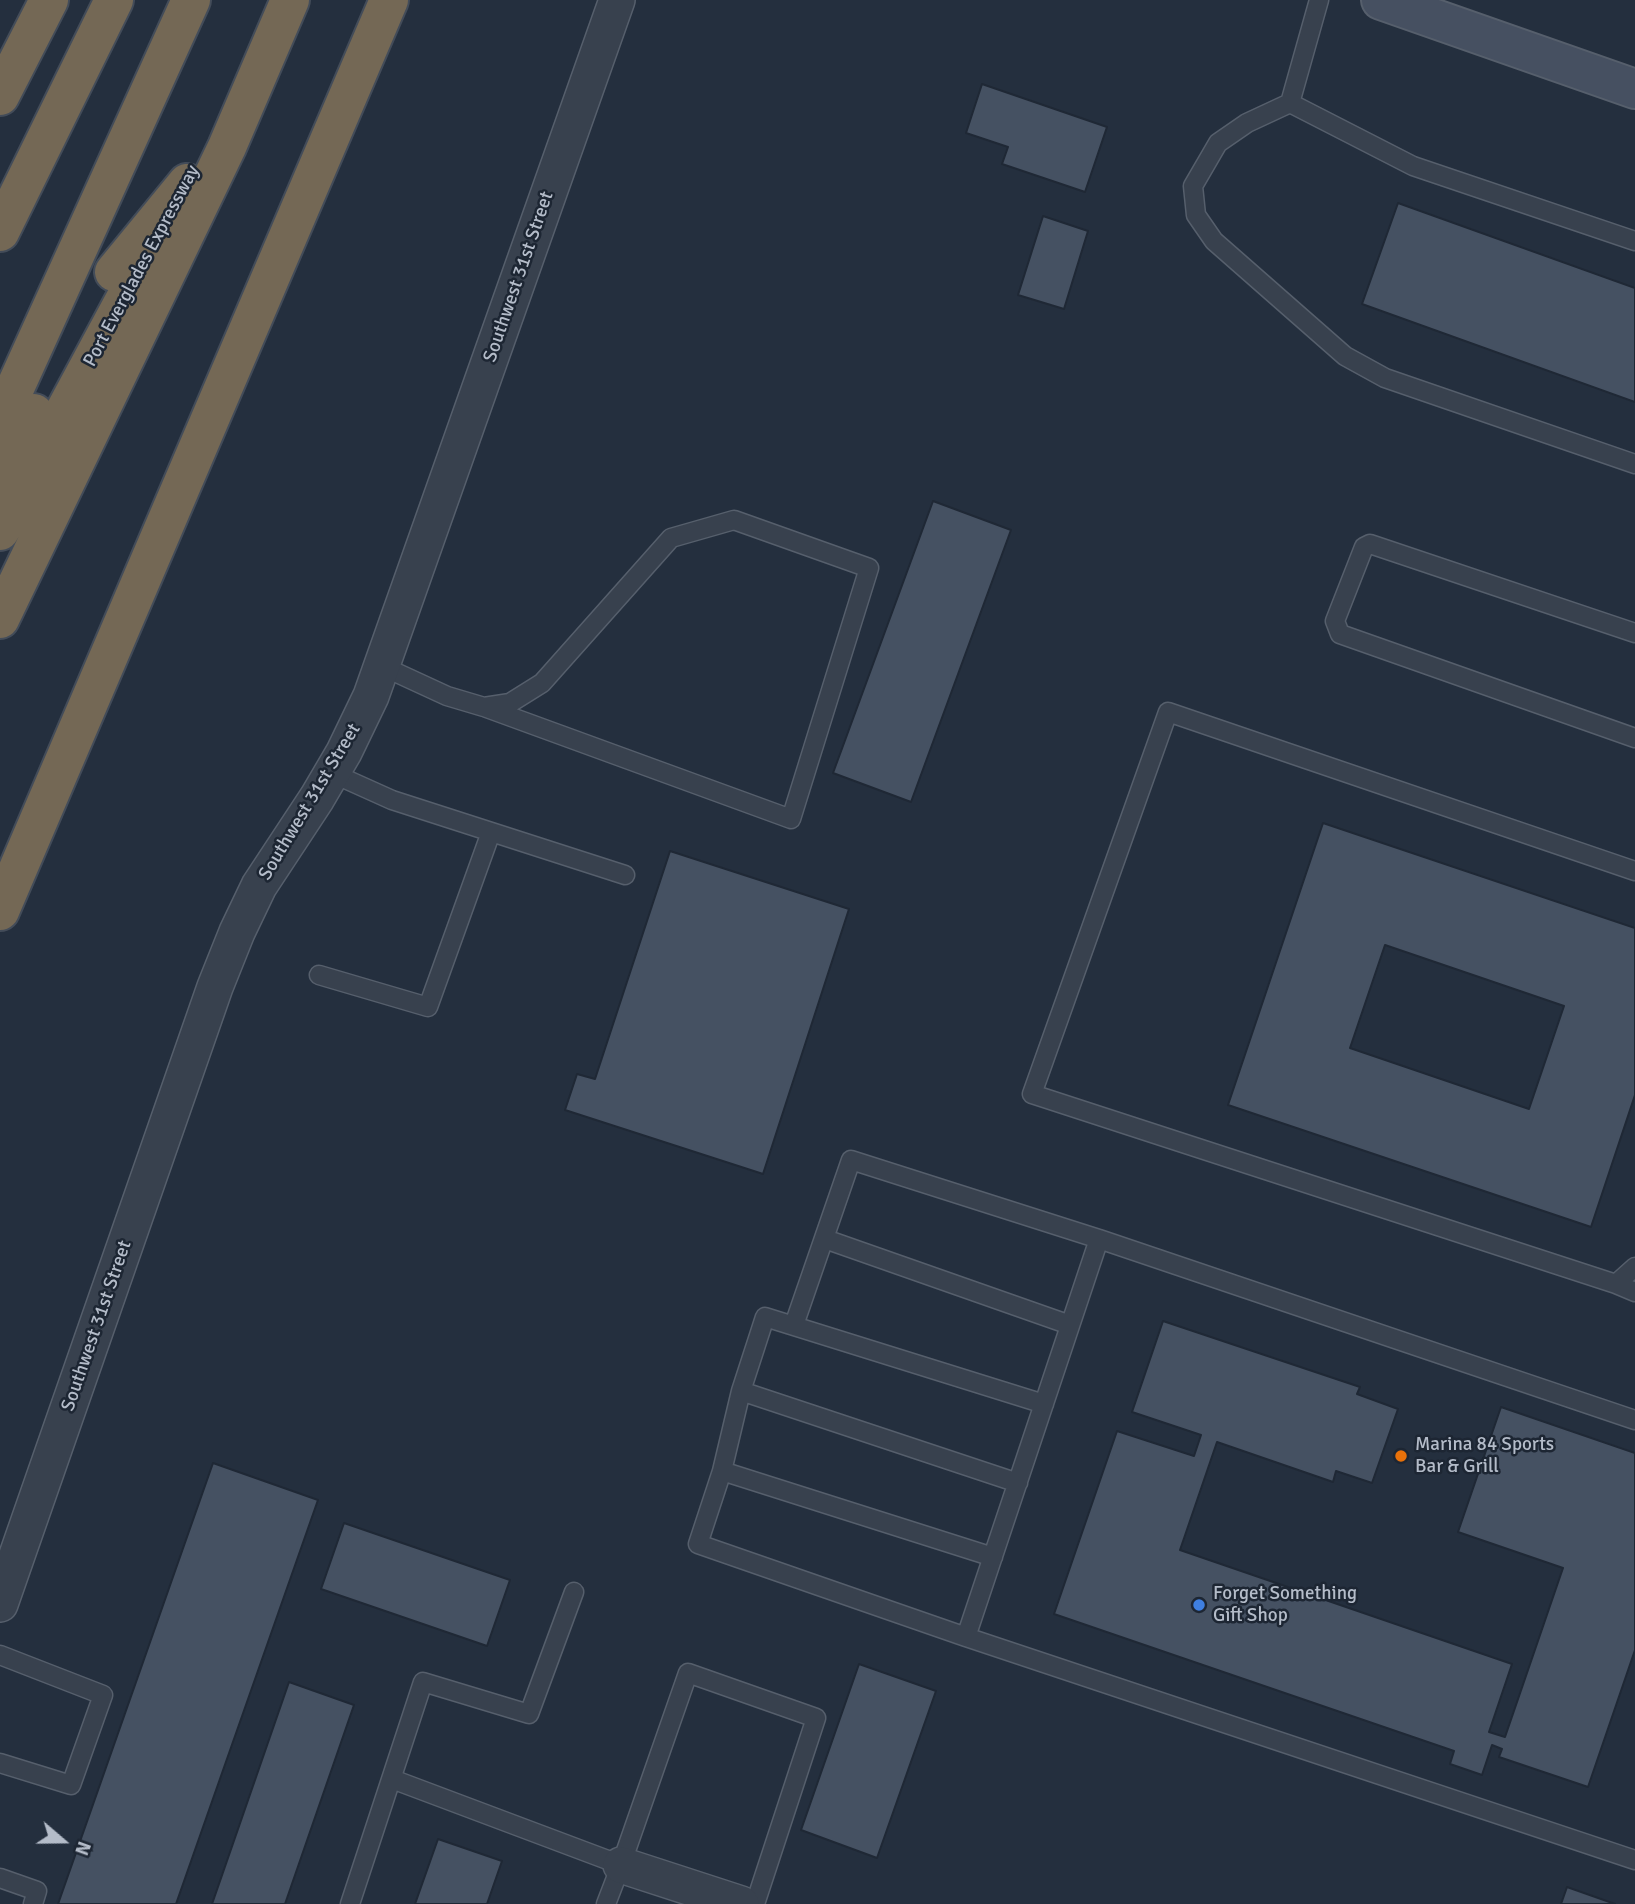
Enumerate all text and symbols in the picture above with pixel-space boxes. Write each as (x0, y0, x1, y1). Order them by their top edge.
street label: Port Everglades Expressway (79, 161, 205, 371)
street label: Southwest 31st Street (479, 189, 559, 365)
street label: Southwest 31st Street (254, 719, 366, 885)
street label: Southwest 31st Street (57, 1238, 137, 1414)
place label: Marina 84 Sports Bar & Grill (1415, 1434, 1554, 1478)
marker: Marina 84 Sports Bar & Grill (1393, 1448, 1409, 1464)
place label: Forget Something Gift Shop (1213, 1583, 1357, 1627)
marker: Forget Something Gift Shop (1191, 1597, 1207, 1613)
north arrow (28, 1806, 98, 1876)
text: N (69, 1838, 96, 1858)

